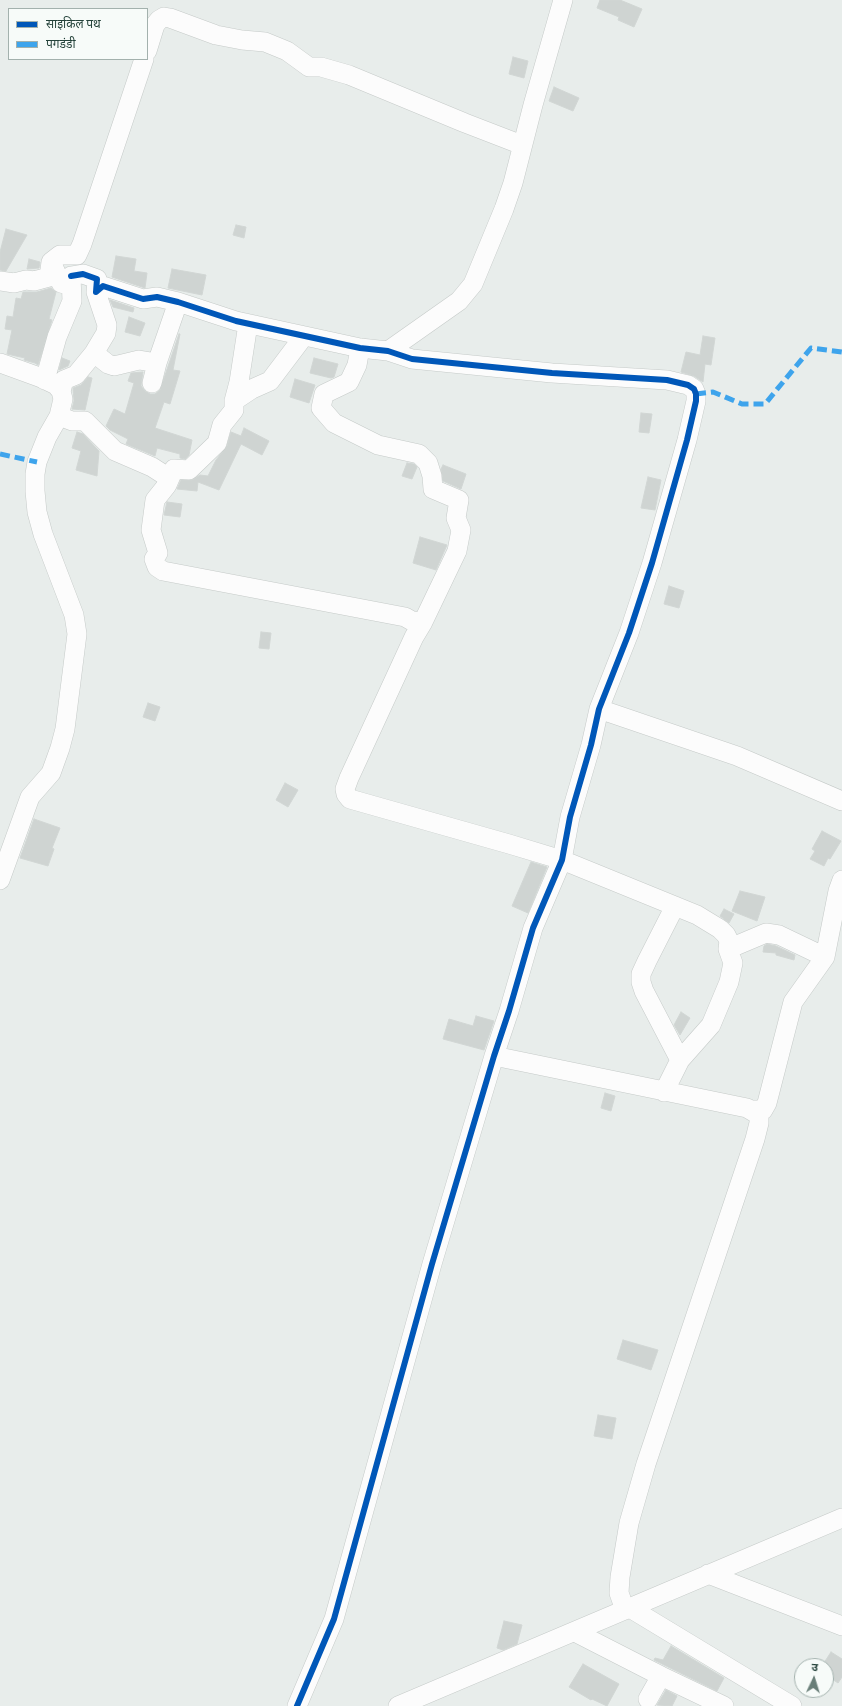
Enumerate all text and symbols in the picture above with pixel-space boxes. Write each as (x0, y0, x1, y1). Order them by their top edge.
legend (8, 8, 148, 60)
text: साइकिल पथ (46, 16, 101, 30)
text: पगडंडी (46, 36, 76, 50)
north arrow (794, 1658, 834, 1698)
text: उ (811, 1660, 818, 1673)

